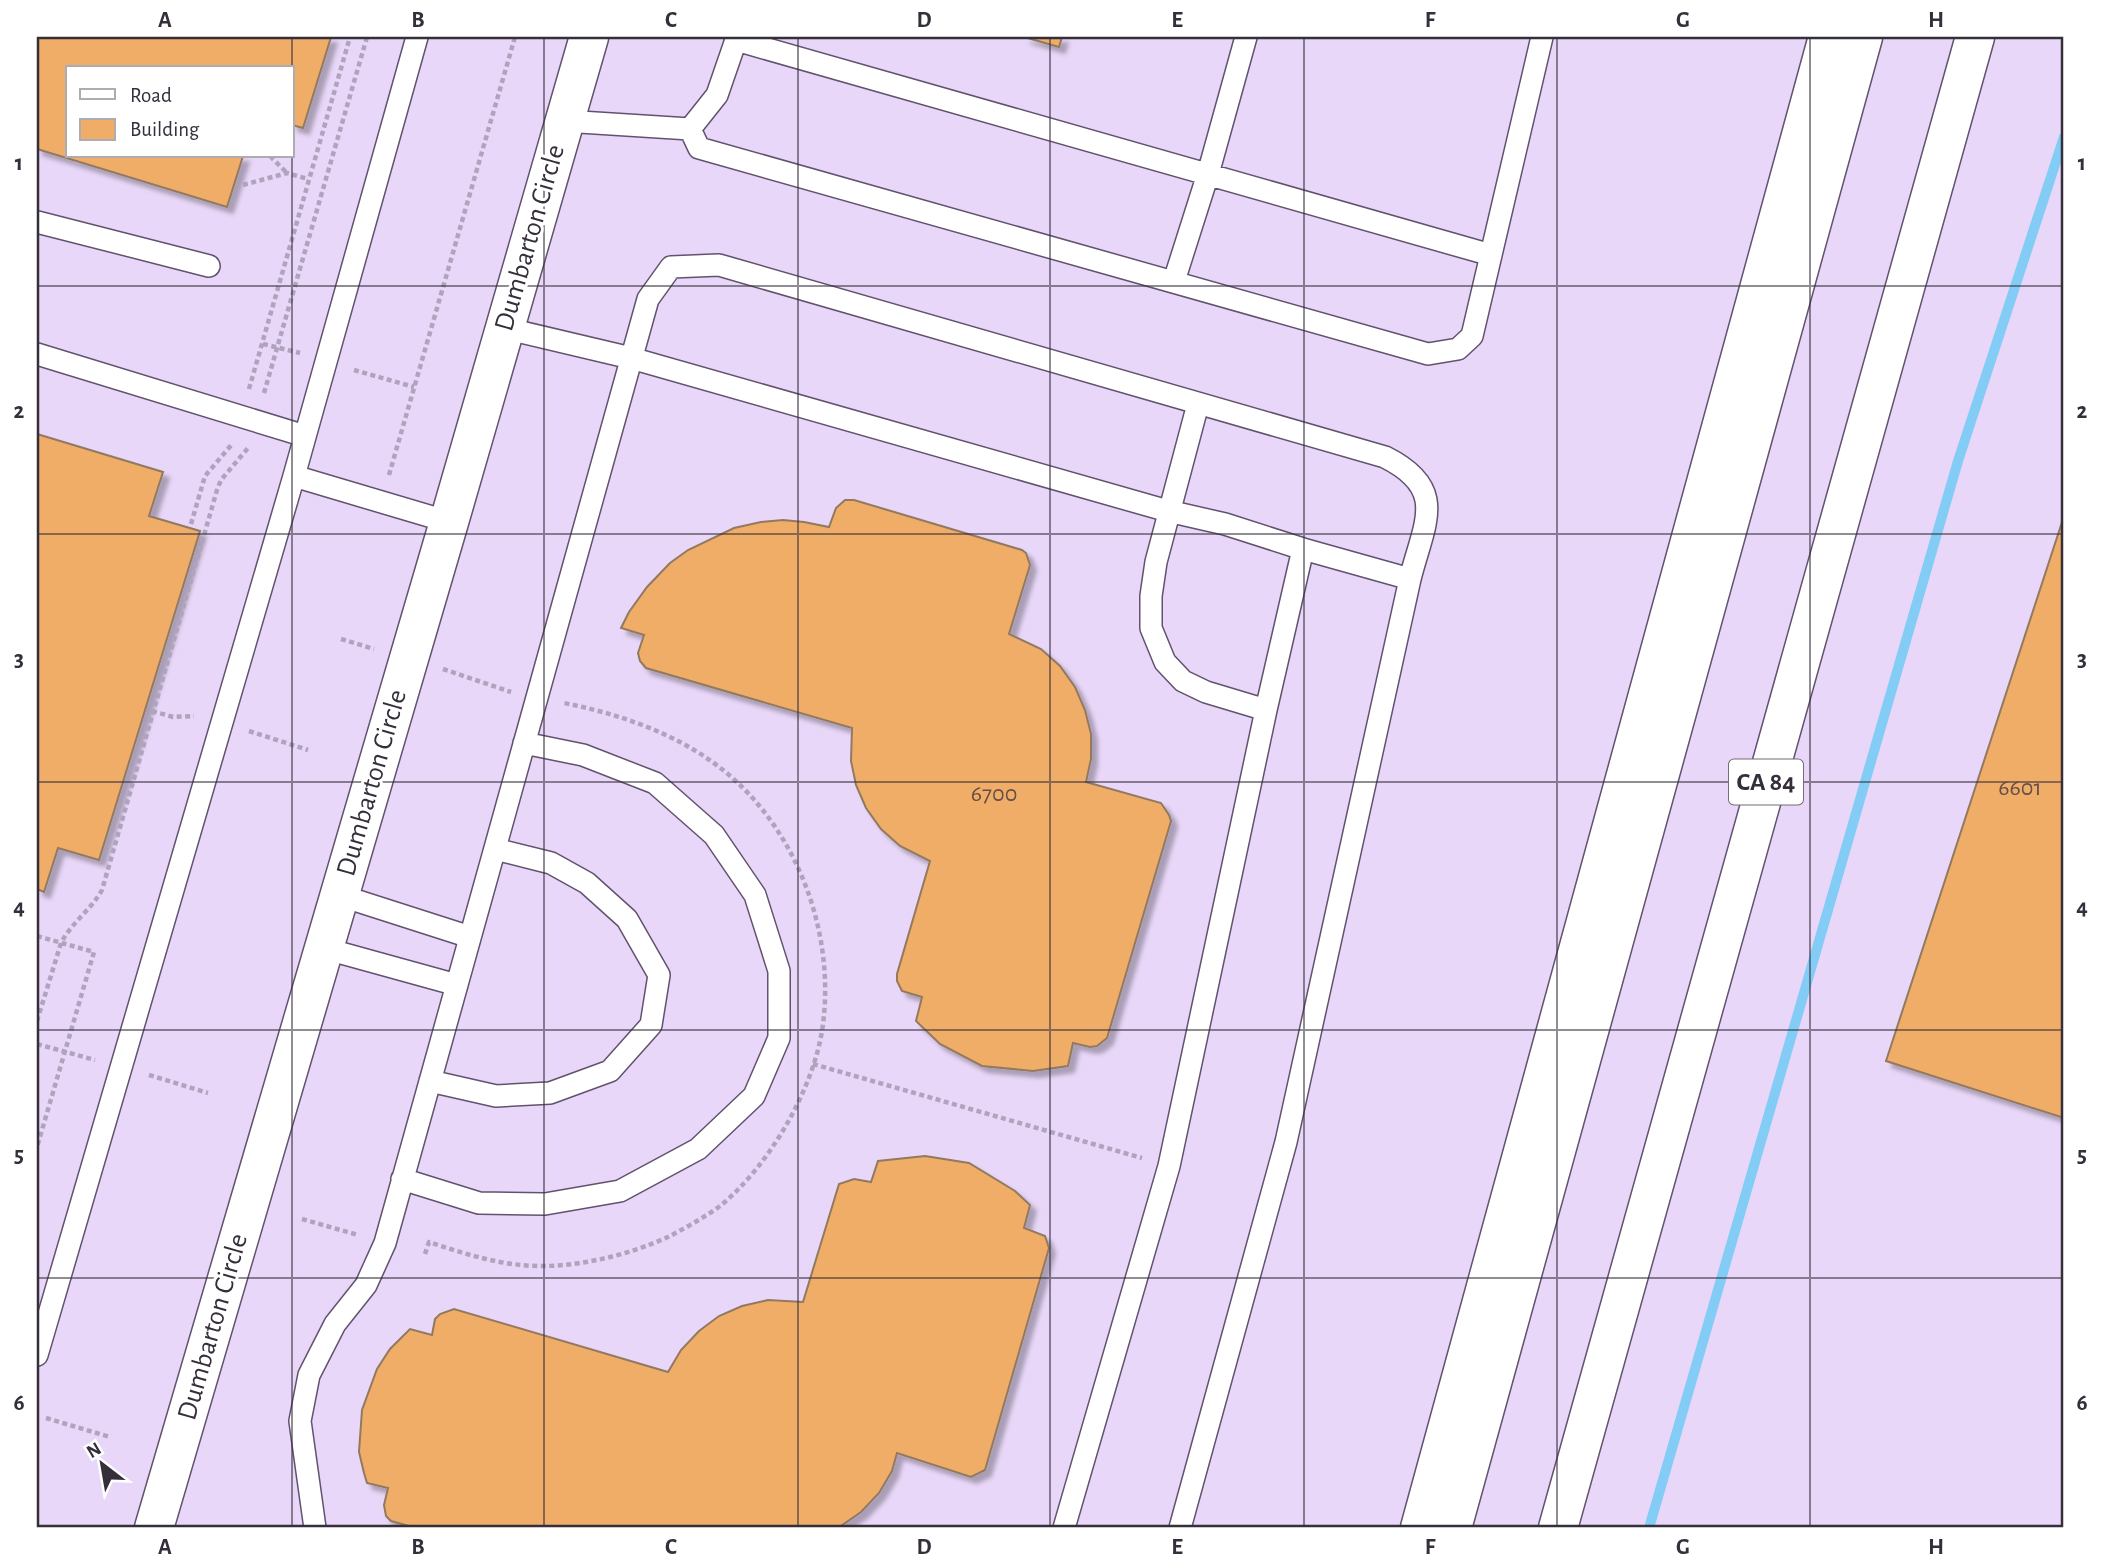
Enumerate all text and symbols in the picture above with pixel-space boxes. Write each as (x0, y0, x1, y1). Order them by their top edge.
text: A (158, 9, 172, 32)
text: B (411, 9, 425, 32)
text: C (665, 9, 677, 32)
text: D (916, 9, 932, 32)
text: E (1171, 9, 1183, 32)
text: F (1425, 9, 1436, 32)
text: G (1676, 9, 1690, 32)
text: H (1928, 9, 1944, 32)
legend (66, 66, 294, 158)
text: Road (130, 85, 172, 106)
text: Building (130, 119, 200, 140)
street label: Dumbarton Circle (490, 142, 570, 334)
text: 1 (15, 152, 23, 175)
text: 1 (2078, 152, 2086, 175)
text: 2 (14, 400, 25, 423)
text: 2 (2077, 400, 2088, 423)
text: 3 (14, 648, 24, 671)
text: 3 (2077, 648, 2087, 671)
street label: Dumbarton Circle (332, 687, 412, 879)
road number: CA 84 (1729, 760, 1803, 804)
house number: 6601 (1998, 776, 2042, 800)
house number: 6700 (971, 782, 1017, 806)
text: 4 (13, 896, 25, 919)
text: 4 (2076, 896, 2088, 919)
text: 5 (14, 1144, 24, 1167)
text: 5 (2077, 1144, 2087, 1167)
street label: Dumbarton Circle (173, 1231, 253, 1423)
text: 6 (13, 1392, 25, 1415)
text: 6 (2076, 1392, 2088, 1415)
north arrow (66, 1428, 136, 1498)
text: N (83, 1439, 105, 1462)
text: A (158, 1536, 172, 1559)
text: B (411, 1536, 425, 1559)
text: C (665, 1536, 677, 1559)
text: D (916, 1536, 932, 1559)
text: E (1171, 1536, 1183, 1559)
text: F (1425, 1536, 1436, 1559)
text: G (1676, 1536, 1690, 1559)
text: H (1928, 1536, 1944, 1559)

